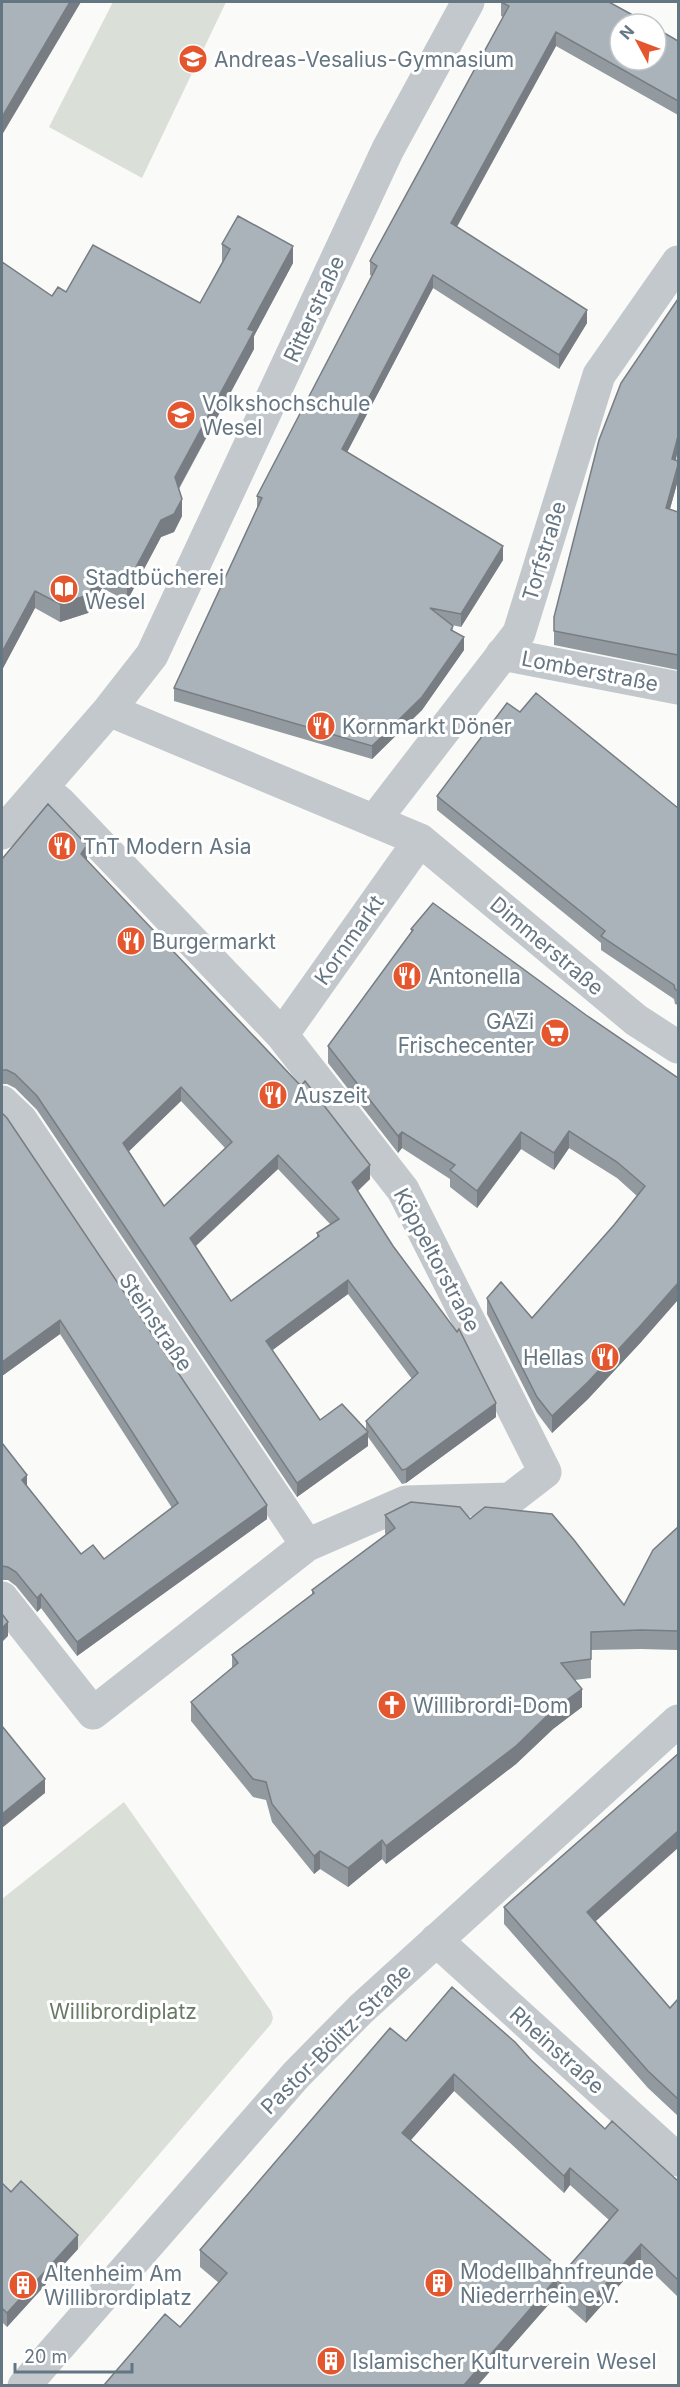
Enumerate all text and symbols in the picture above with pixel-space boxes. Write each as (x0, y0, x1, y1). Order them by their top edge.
north arrow (608, 12, 668, 72)
text: N (615, 21, 638, 43)
school or university icon: Andreas-Vesalius-Gymnasium (177, 43, 209, 75)
place label: Andreas-Vesalius-Gymnasium (214, 47, 514, 72)
street label: Ritterstraße (278, 252, 350, 366)
place label: Volkshochschule Wesel (202, 391, 370, 440)
school or university icon: Volkshochschule Wesel (165, 399, 197, 431)
street label: Torfstraße (517, 498, 571, 604)
place label: Stadtbücherei Wesel (85, 565, 224, 614)
library icon: Stadtbücherei Wesel (48, 573, 80, 605)
street label: Lomberstraße (520, 645, 660, 697)
restaurant icon: Kornmarkt Döner (305, 710, 337, 742)
place label: Kornmarkt Döner (342, 714, 512, 739)
restaurant icon: TnT Modern Asia (46, 830, 78, 862)
place label: TnT Modern Asia (83, 834, 251, 859)
street label: Kornmarkt (309, 890, 389, 989)
street label: Dimmerstraße (485, 891, 609, 1001)
restaurant icon: Burgermarkt (115, 925, 147, 957)
place label: Burgermarkt (152, 929, 276, 954)
restaurant icon: Antonella (391, 960, 423, 992)
place label: Antonella (428, 964, 521, 989)
place label: GAZi Frischecenter (398, 1009, 534, 1058)
supermarket icon: GAZi Frischecenter (539, 1017, 571, 1049)
restaurant icon: Auszeit (257, 1079, 289, 1111)
place label: Auszeit (294, 1083, 368, 1108)
street label: Köppeltorstraße (389, 1184, 485, 1336)
street label: Steinstraße (114, 1268, 198, 1376)
restaurant icon: Hellas (589, 1341, 621, 1373)
place label: Hellas (523, 1345, 584, 1370)
church icon: Willibrordi-Dom (376, 1689, 408, 1721)
place label: Willibrordi-Dom (413, 1693, 568, 1718)
street label: Pastor-Bölitz-Straße (256, 1959, 416, 2119)
park label: Willibrordiplatz (49, 1999, 197, 2024)
street label: Rheinstraße (505, 2001, 609, 2099)
place label: Modellbahnfreunde Niederrhein e.V. (460, 2259, 654, 2308)
place label: Altenheim Am Willibrordiplatz (44, 2261, 192, 2310)
building icon: Modellbahnfreunde Niederrhein e.V. (423, 2267, 455, 2299)
building icon: Altenheim Am Willibrordiplatz (7, 2269, 39, 2301)
scale bar (15, 2336, 132, 2374)
building icon: Islamischer Kulturverein Wesel (315, 2345, 347, 2377)
text: 20 m (24, 2346, 67, 2367)
place label: Islamischer Kulturverein Wesel (352, 2349, 657, 2374)

